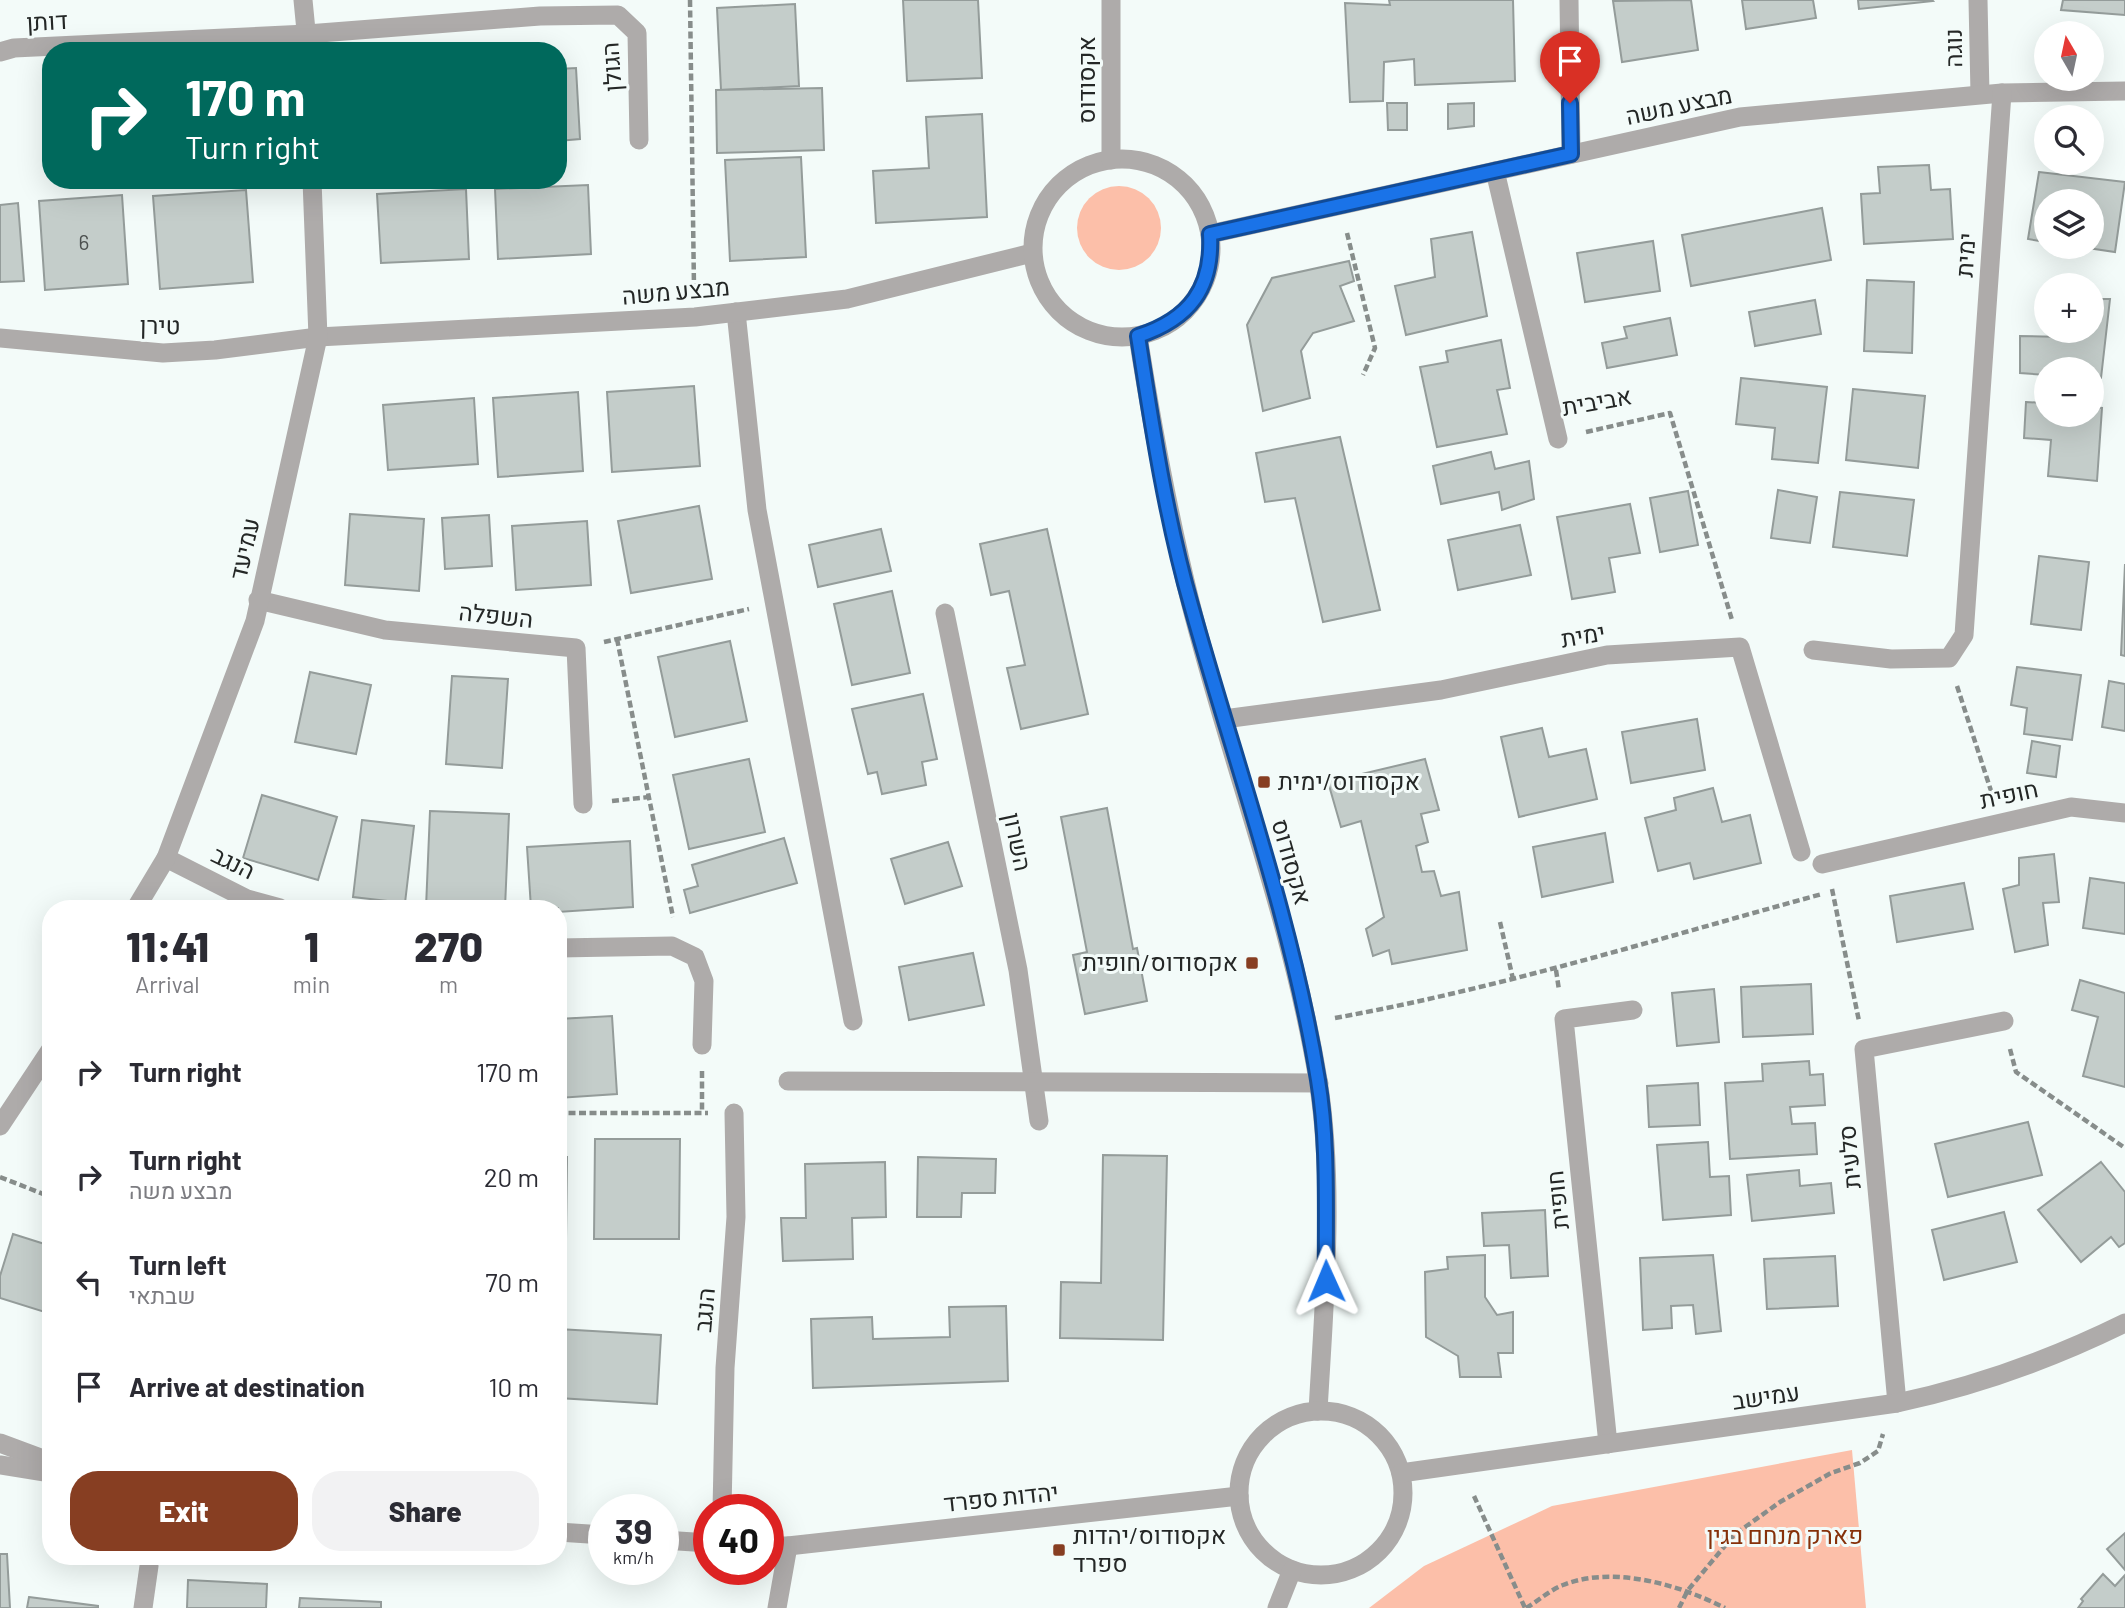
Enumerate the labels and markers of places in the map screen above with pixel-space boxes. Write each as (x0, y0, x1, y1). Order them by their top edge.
pin (1540, 31, 1600, 103)
place label: אקסודוס/ימית (1278, 766, 1420, 795)
marker: אקסודוס/ימית (1256, 774, 1272, 790)
place label: אקסודוס/חופית (1082, 947, 1238, 976)
marker: אקסודוס/חופית (1244, 955, 1260, 971)
place label: אקסודוס/יהדות ספרד (1073, 1520, 1226, 1577)
marker: אקסודוס/יהדות ספרד (1051, 1542, 1067, 1558)

